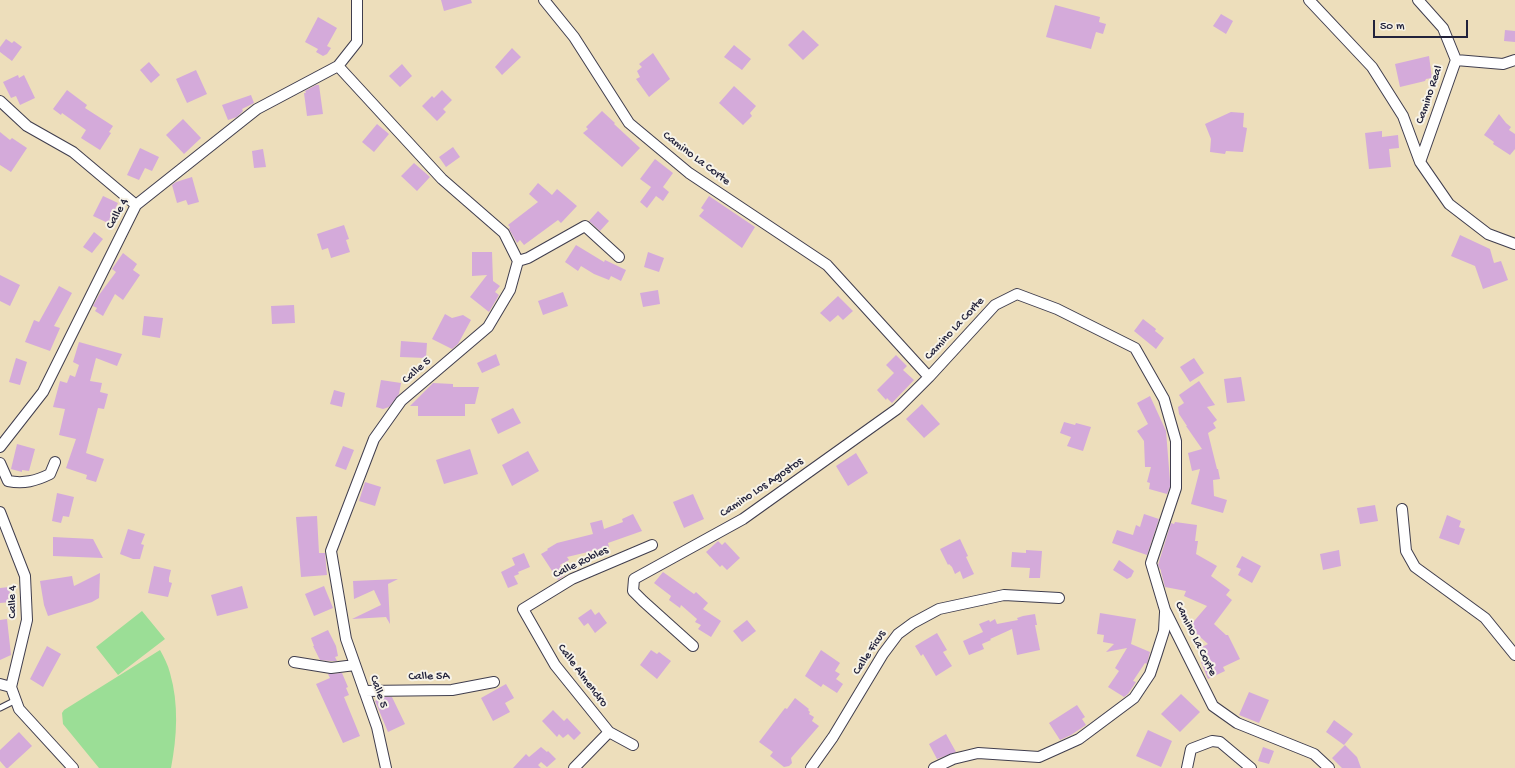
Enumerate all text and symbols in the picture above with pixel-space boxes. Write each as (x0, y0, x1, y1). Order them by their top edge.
scale bar (1375, 12, 1470, 38)
text: 50 m (1380, 20, 1405, 34)
street label: Camino Real (1413, 64, 1447, 126)
street label: Camino La Corte (659, 129, 733, 189)
street label: Calle 4 (103, 196, 133, 232)
street label: Camino La Corte (922, 294, 988, 364)
street label: Calle 5 (400, 354, 434, 388)
street label: Camino Los Agostos (718, 455, 806, 521)
street label: Calle Robles (551, 543, 611, 583)
street label: Calle 4 (6, 585, 20, 619)
street label: Camino La Corte (1171, 599, 1219, 679)
street label: Calle Ficus (850, 628, 890, 678)
street label: Calle Almendro (554, 642, 610, 710)
street label: Calle 5A (408, 669, 450, 685)
street label: Calle 5 (366, 674, 390, 710)

